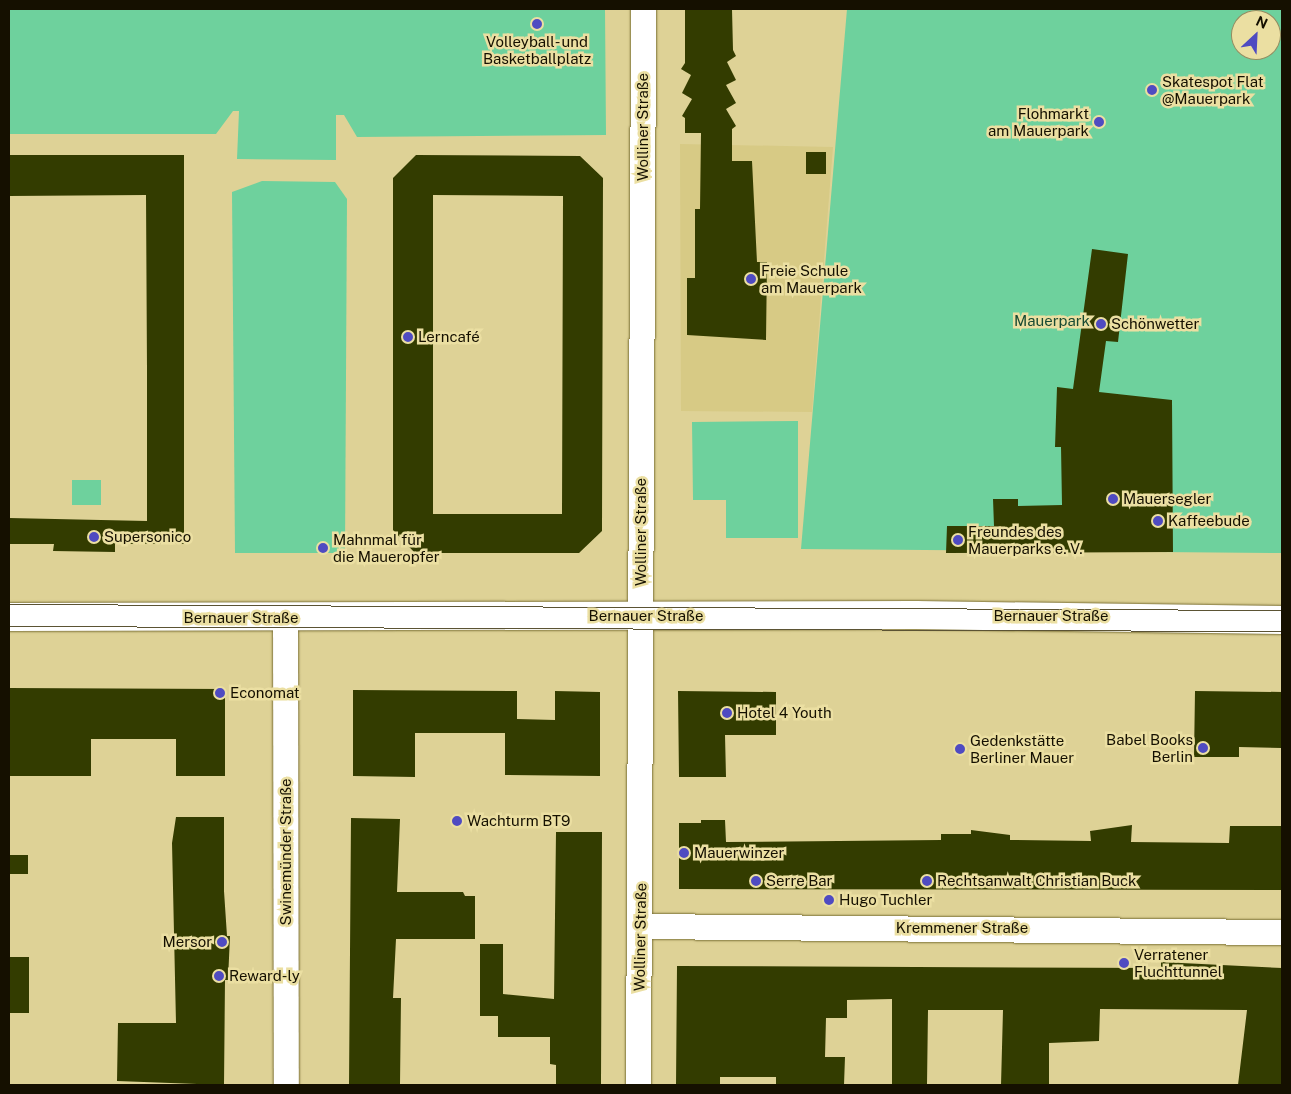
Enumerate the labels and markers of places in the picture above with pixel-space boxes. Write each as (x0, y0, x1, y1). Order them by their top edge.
marker: Volleyball- und Basketballplatz (531, 18, 543, 30)
place label: Volleyball- und Basketballplatz (483, 32, 591, 67)
place label: Skatespot Flat @Mauerpark (1162, 72, 1264, 107)
marker: Skatespot Flat @Mauerpark (1146, 84, 1158, 96)
place label: Flohmarkt am Mauerpark (988, 104, 1089, 139)
marker: Flohmarkt am Mauerpark (1093, 116, 1105, 128)
place label: Freie Schule am Mauerpark (761, 261, 862, 296)
marker: Freie Schule am Mauerpark (745, 273, 757, 285)
place label: Schönwetter (1111, 315, 1199, 333)
marker: Schönwetter (1095, 318, 1107, 330)
place label: Lerncafé (418, 328, 480, 346)
marker: Lerncafé (402, 331, 414, 343)
place label: Mauersegler (1123, 490, 1211, 508)
marker: Mauersegler (1107, 493, 1119, 505)
place label: Kaffeebude (1168, 512, 1250, 530)
marker: Kaffeebude (1152, 515, 1164, 527)
place label: Freundes des Mauerparks e. V. (968, 522, 1083, 557)
place label: Supersonico (104, 528, 191, 546)
place label: Mahnmal für die Maueropfer (333, 530, 440, 565)
marker: Supersonico (88, 531, 100, 543)
marker: Freundes des Mauerparks e. V. (952, 534, 964, 546)
marker: Mahnmal für die Maueropfer (317, 542, 329, 554)
place label: Economat (230, 684, 300, 702)
marker: Economat (214, 687, 226, 699)
place label: Hotel 4 Youth (737, 704, 832, 722)
marker: Hotel 4 Youth (721, 707, 733, 719)
place label: Babel Books Berlin (1106, 730, 1193, 765)
place label: Gedenkstätte Berliner Mauer (970, 731, 1074, 766)
marker: Babel Books Berlin (1197, 742, 1209, 754)
marker: Gedenkstätte Berliner Mauer (954, 743, 966, 755)
place label: Wachturm BT9 (467, 812, 570, 830)
marker: Wachturm BT9 (451, 815, 463, 827)
place label: Mauerwinzer (694, 844, 784, 862)
marker: Mauerwinzer (678, 847, 690, 859)
place label: Serre Bar (766, 872, 833, 890)
place label: Rechtsanwalt Christian Buck (937, 872, 1137, 890)
marker: Serre Bar (750, 875, 762, 887)
marker: Rechtsanwalt Christian Buck (921, 875, 933, 887)
place label: Hugo Tuchler (839, 891, 932, 909)
marker: Hugo Tuchler (823, 894, 835, 906)
place label: Mersor (163, 933, 212, 951)
marker: Mersor (216, 936, 228, 948)
place label: Verratener Fluchttunnel (1134, 945, 1222, 980)
marker: Verratener Fluchttunnel (1118, 957, 1130, 969)
place label: Reward-ly (229, 967, 300, 985)
marker: Reward-ly (213, 970, 225, 982)

